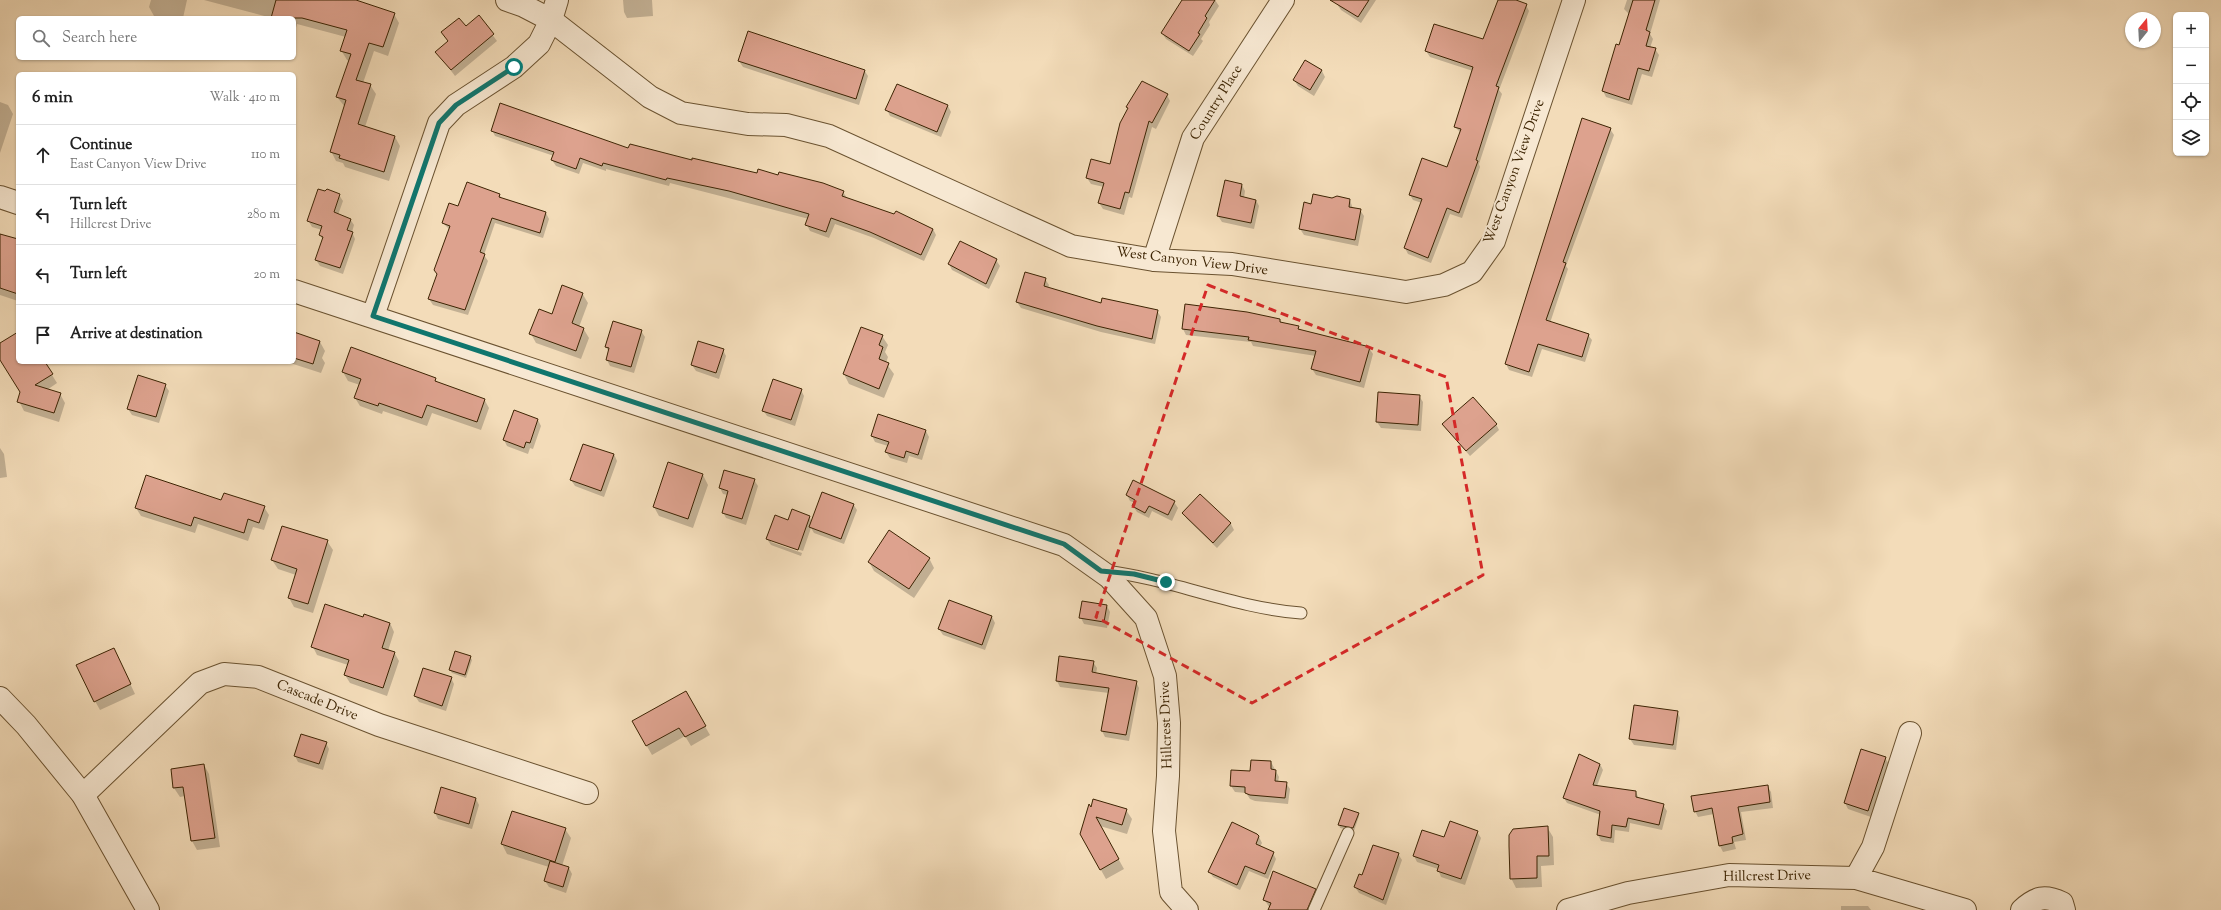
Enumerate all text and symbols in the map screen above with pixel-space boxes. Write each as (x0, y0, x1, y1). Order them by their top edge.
north arrow (2125, 12, 2161, 48)
map controls (2173, 12, 2209, 156)
button: + (2173, 12, 2209, 48)
search box (16, 16, 296, 60)
icon: search (30, 27, 52, 49)
text: Search here (62, 28, 137, 49)
button: − (2173, 48, 2209, 84)
route start (505, 58, 523, 76)
street label: Country Place (1186, 61, 1248, 145)
button: locate (2173, 84, 2209, 120)
text: 6 min (32, 86, 73, 110)
text: Walk · 410 m (209, 89, 280, 107)
street label: West Canyon View Drive (1479, 97, 1551, 247)
button: layers (2173, 120, 2209, 156)
text: Continue (70, 135, 132, 156)
icon: ahead (32, 144, 54, 166)
text: 110 m (251, 146, 280, 164)
text: East Canyon View Drive (70, 156, 207, 174)
text: Turn left (70, 195, 127, 216)
icon: left (32, 204, 54, 226)
text: 280 m (247, 206, 280, 224)
text: Hillcrest Drive (70, 216, 152, 234)
street label: West Canyon View Drive (1115, 243, 1269, 281)
icon: left (32, 264, 54, 286)
text: Turn left (70, 264, 127, 285)
text: 20 m (254, 266, 280, 284)
icon: arrive (32, 324, 54, 346)
text: Arrive at destination (70, 324, 203, 345)
route end (1157, 573, 1175, 591)
street label: Cascade Drive (273, 676, 361, 726)
street label: Hillcrest Drive (1155, 681, 1179, 769)
street label: Hillcrest Drive (1723, 866, 1811, 888)

